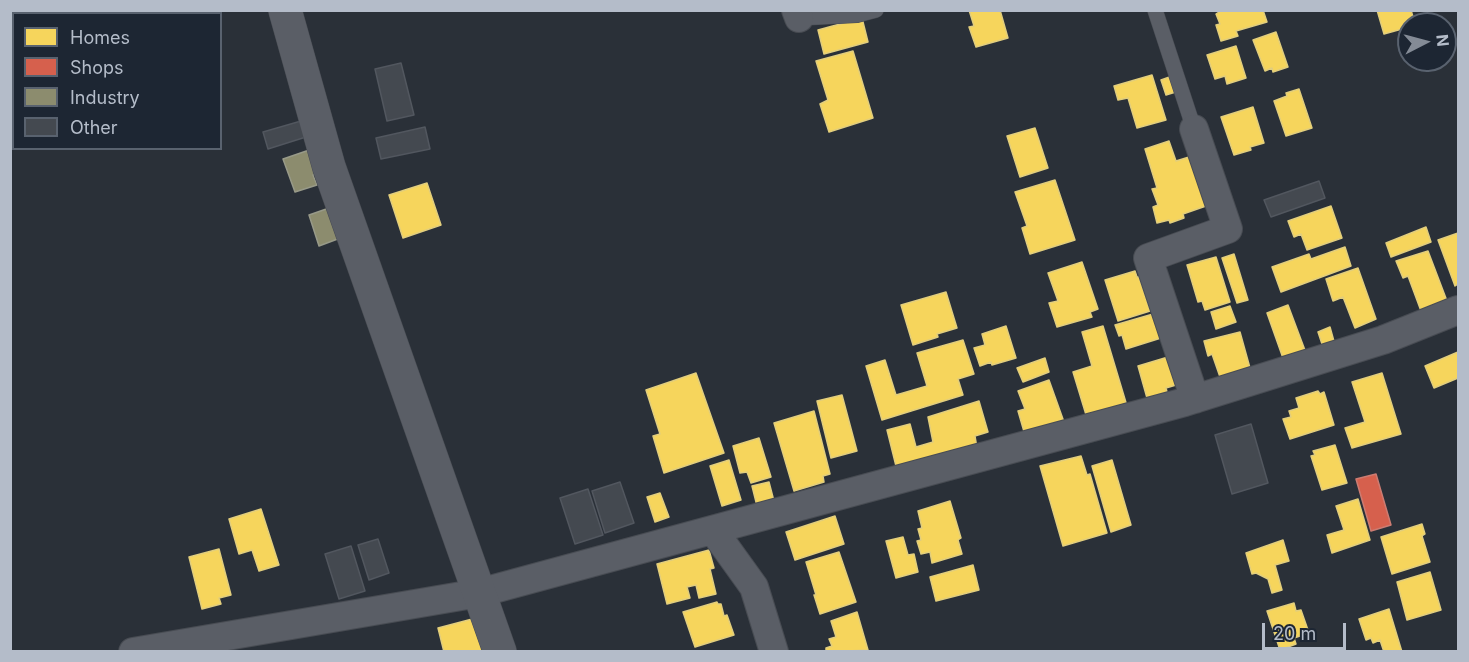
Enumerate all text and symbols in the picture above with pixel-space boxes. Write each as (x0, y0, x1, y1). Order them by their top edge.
legend (12, 12, 222, 150)
north arrow (1397, 12, 1457, 72)
text: Homes (70, 27, 130, 48)
text: N (1432, 33, 1453, 47)
text: Shops (70, 57, 124, 78)
text: Industry (70, 87, 140, 108)
text: Other (70, 117, 118, 138)
scale bar (1265, 611, 1349, 649)
text: 20 m (1273, 623, 1316, 644)

